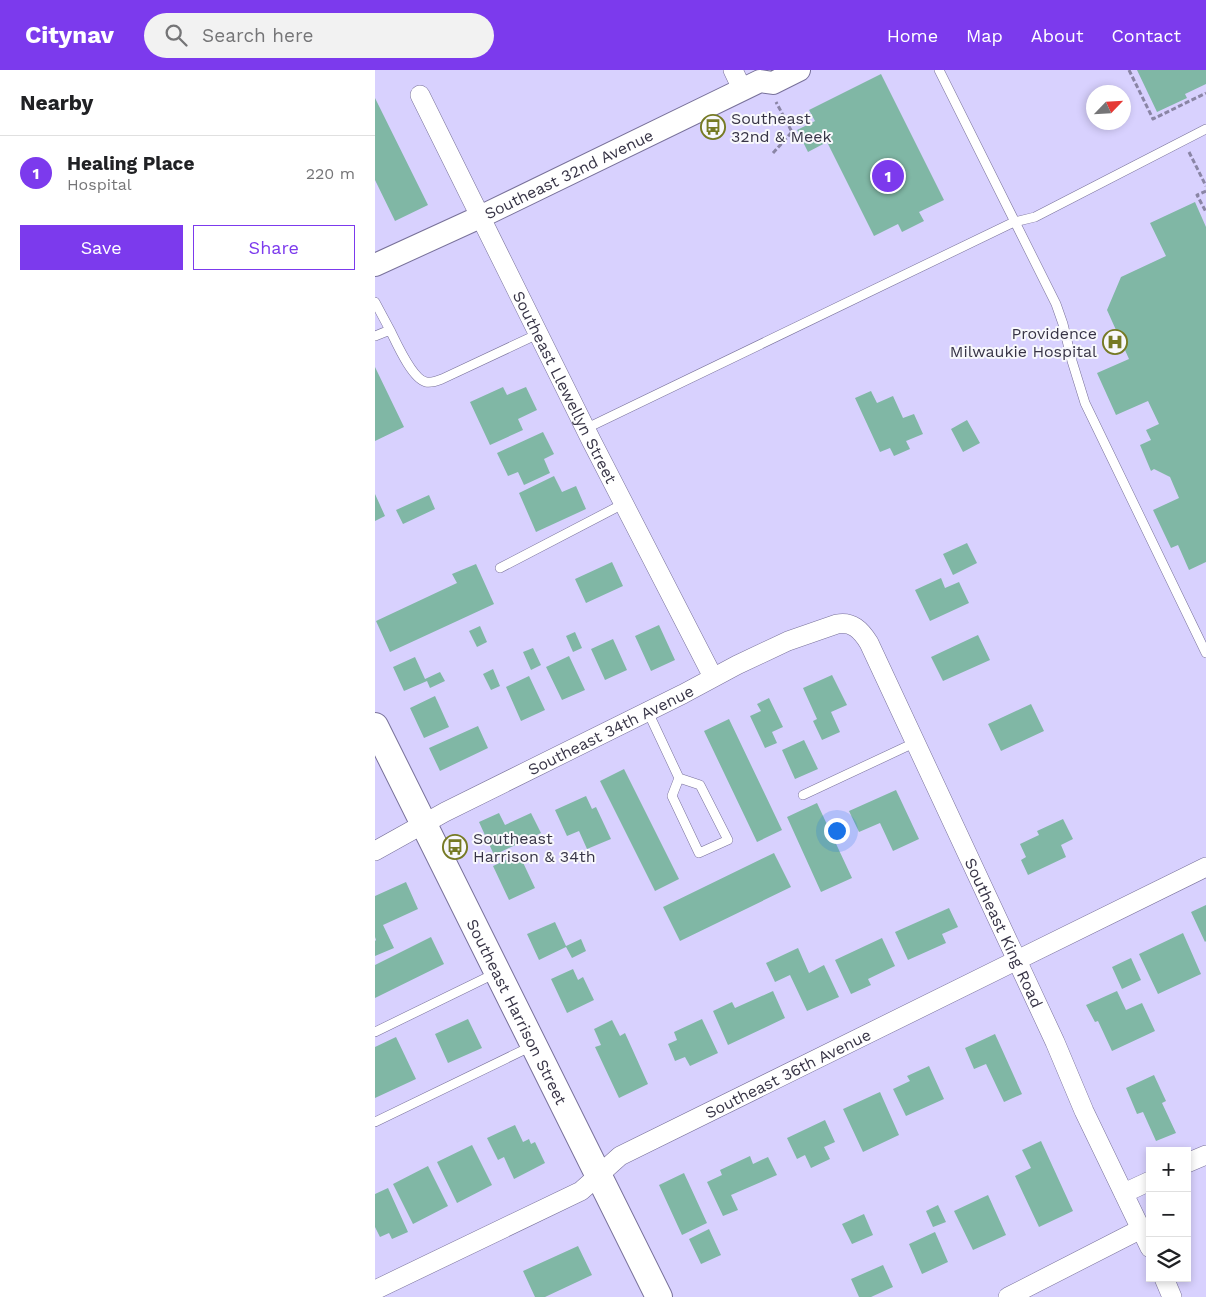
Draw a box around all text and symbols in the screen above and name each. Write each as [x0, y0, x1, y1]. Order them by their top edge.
search box [144, 13, 494, 58]
text: Citynav [25, 21, 114, 49]
icon: search [162, 21, 190, 49]
text: Search here [202, 24, 313, 47]
text: Home [887, 25, 938, 46]
text: Map [966, 25, 1003, 46]
text: About [1031, 25, 1083, 46]
text: Contact [1111, 25, 1181, 46]
north arrow [1086, 85, 1131, 130]
text: Nearby [20, 90, 93, 115]
place label: Southeast 32nd & Meek [731, 109, 832, 146]
bus stop icon: Southeast 32nd & Meek [700, 114, 726, 140]
street label: Southeast 32nd Avenue [481, 125, 656, 223]
text: Healing Place [67, 152, 194, 175]
pin: 1 [872, 157, 904, 195]
text: 1 [33, 164, 39, 183]
text: 220 m [306, 164, 355, 183]
text: Hospital [67, 175, 132, 194]
button: Save [20, 225, 183, 270]
button: Share [193, 225, 355, 270]
street label: Southeast Llewellyn Street [509, 288, 621, 487]
place label: Providence Milwaukie Hospital [950, 324, 1097, 361]
hospital icon: Providence Milwaukie Hospital [1102, 329, 1128, 355]
street label: Southeast 34th Avenue [525, 681, 697, 779]
your location [824, 818, 850, 844]
place label: Southeast Harrison & 34th [473, 829, 596, 866]
bus stop icon: Southeast Harrison & 34th [442, 834, 468, 860]
street label: Southeast King Road [961, 855, 1047, 1011]
street label: Southeast Harrison Street [463, 916, 571, 1108]
street label: Southeast 36th Avenue [702, 1024, 874, 1122]
map controls [1146, 1147, 1191, 1282]
button: + [1146, 1147, 1191, 1192]
button: − [1146, 1192, 1191, 1237]
button: layers [1146, 1237, 1191, 1282]

